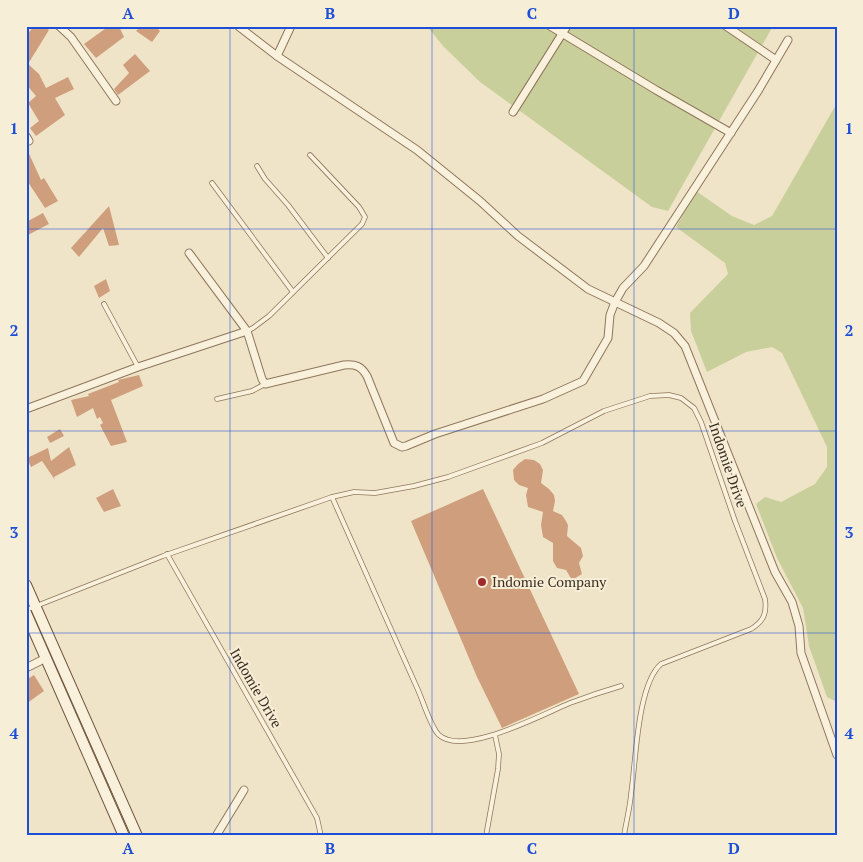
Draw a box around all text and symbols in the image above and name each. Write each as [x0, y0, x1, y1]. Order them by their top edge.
text: A [122, 2, 134, 24]
text: B [325, 2, 335, 24]
text: C [527, 2, 537, 24]
text: D [728, 2, 740, 24]
text: 1 [9, 117, 19, 139]
text: 1 [844, 117, 854, 139]
text: 2 [9, 319, 19, 341]
text: 2 [844, 319, 854, 341]
street label: Indomie Drive [705, 420, 752, 510]
text: 3 [9, 521, 19, 543]
text: 3 [844, 521, 854, 543]
place label: Indomie Company [492, 572, 607, 591]
marker: Indomie Company [476, 576, 488, 588]
street label: Indomie Drive [226, 645, 287, 731]
text: 4 [9, 722, 19, 744]
text: 4 [844, 722, 854, 744]
text: A [122, 837, 134, 859]
text: B [325, 837, 335, 859]
text: C [527, 837, 537, 859]
text: D [728, 837, 740, 859]

